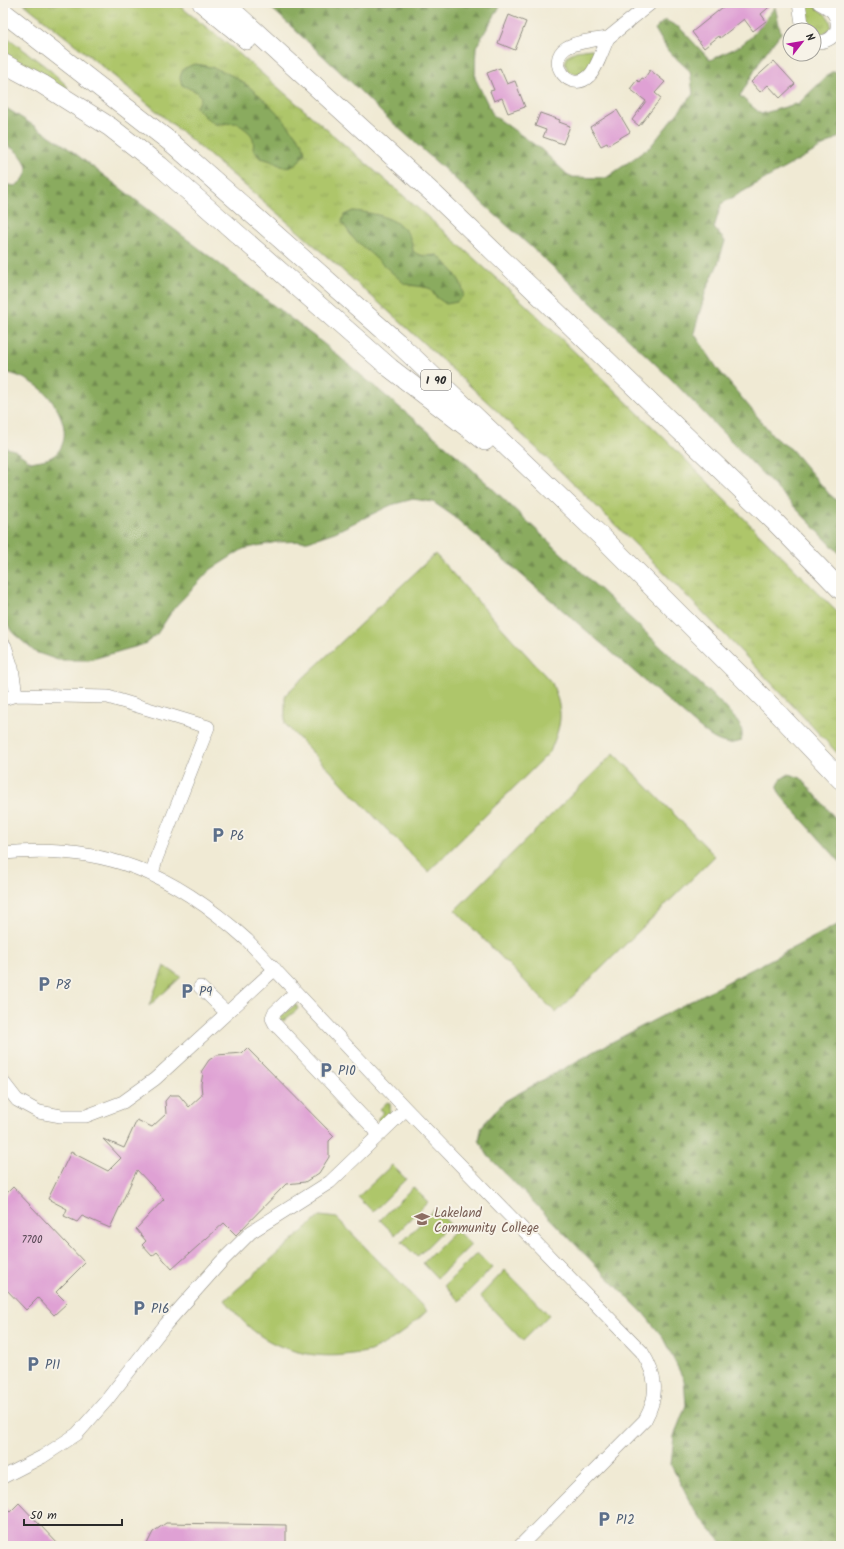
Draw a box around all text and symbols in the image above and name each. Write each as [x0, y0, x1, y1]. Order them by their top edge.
north arrow [782, 22, 822, 62]
text: N [800, 30, 819, 45]
road number: I 90 [421, 370, 451, 390]
parking icon: P6 [209, 826, 227, 844]
place label: P6 [230, 826, 244, 847]
parking icon: P8 [35, 975, 53, 993]
place label: P8 [56, 975, 71, 996]
parking icon: P9 [178, 982, 196, 1000]
place label: P9 [199, 982, 213, 1003]
parking icon: P10 [317, 1061, 335, 1079]
place label: P10 [338, 1061, 356, 1082]
place label: Lakeland Community College [434, 1203, 539, 1239]
school or university icon: Lakeland Community College [413, 1210, 431, 1228]
house number: 7700 [21, 1231, 43, 1249]
parking icon: P16 [130, 1299, 148, 1317]
place label: P16 [151, 1299, 169, 1320]
parking icon: P11 [24, 1355, 42, 1373]
place label: P11 [45, 1355, 60, 1376]
scale bar [24, 1501, 122, 1527]
text: 50 m [30, 1506, 57, 1525]
parking icon: P12 [595, 1510, 613, 1528]
place label: P12 [616, 1510, 635, 1531]

